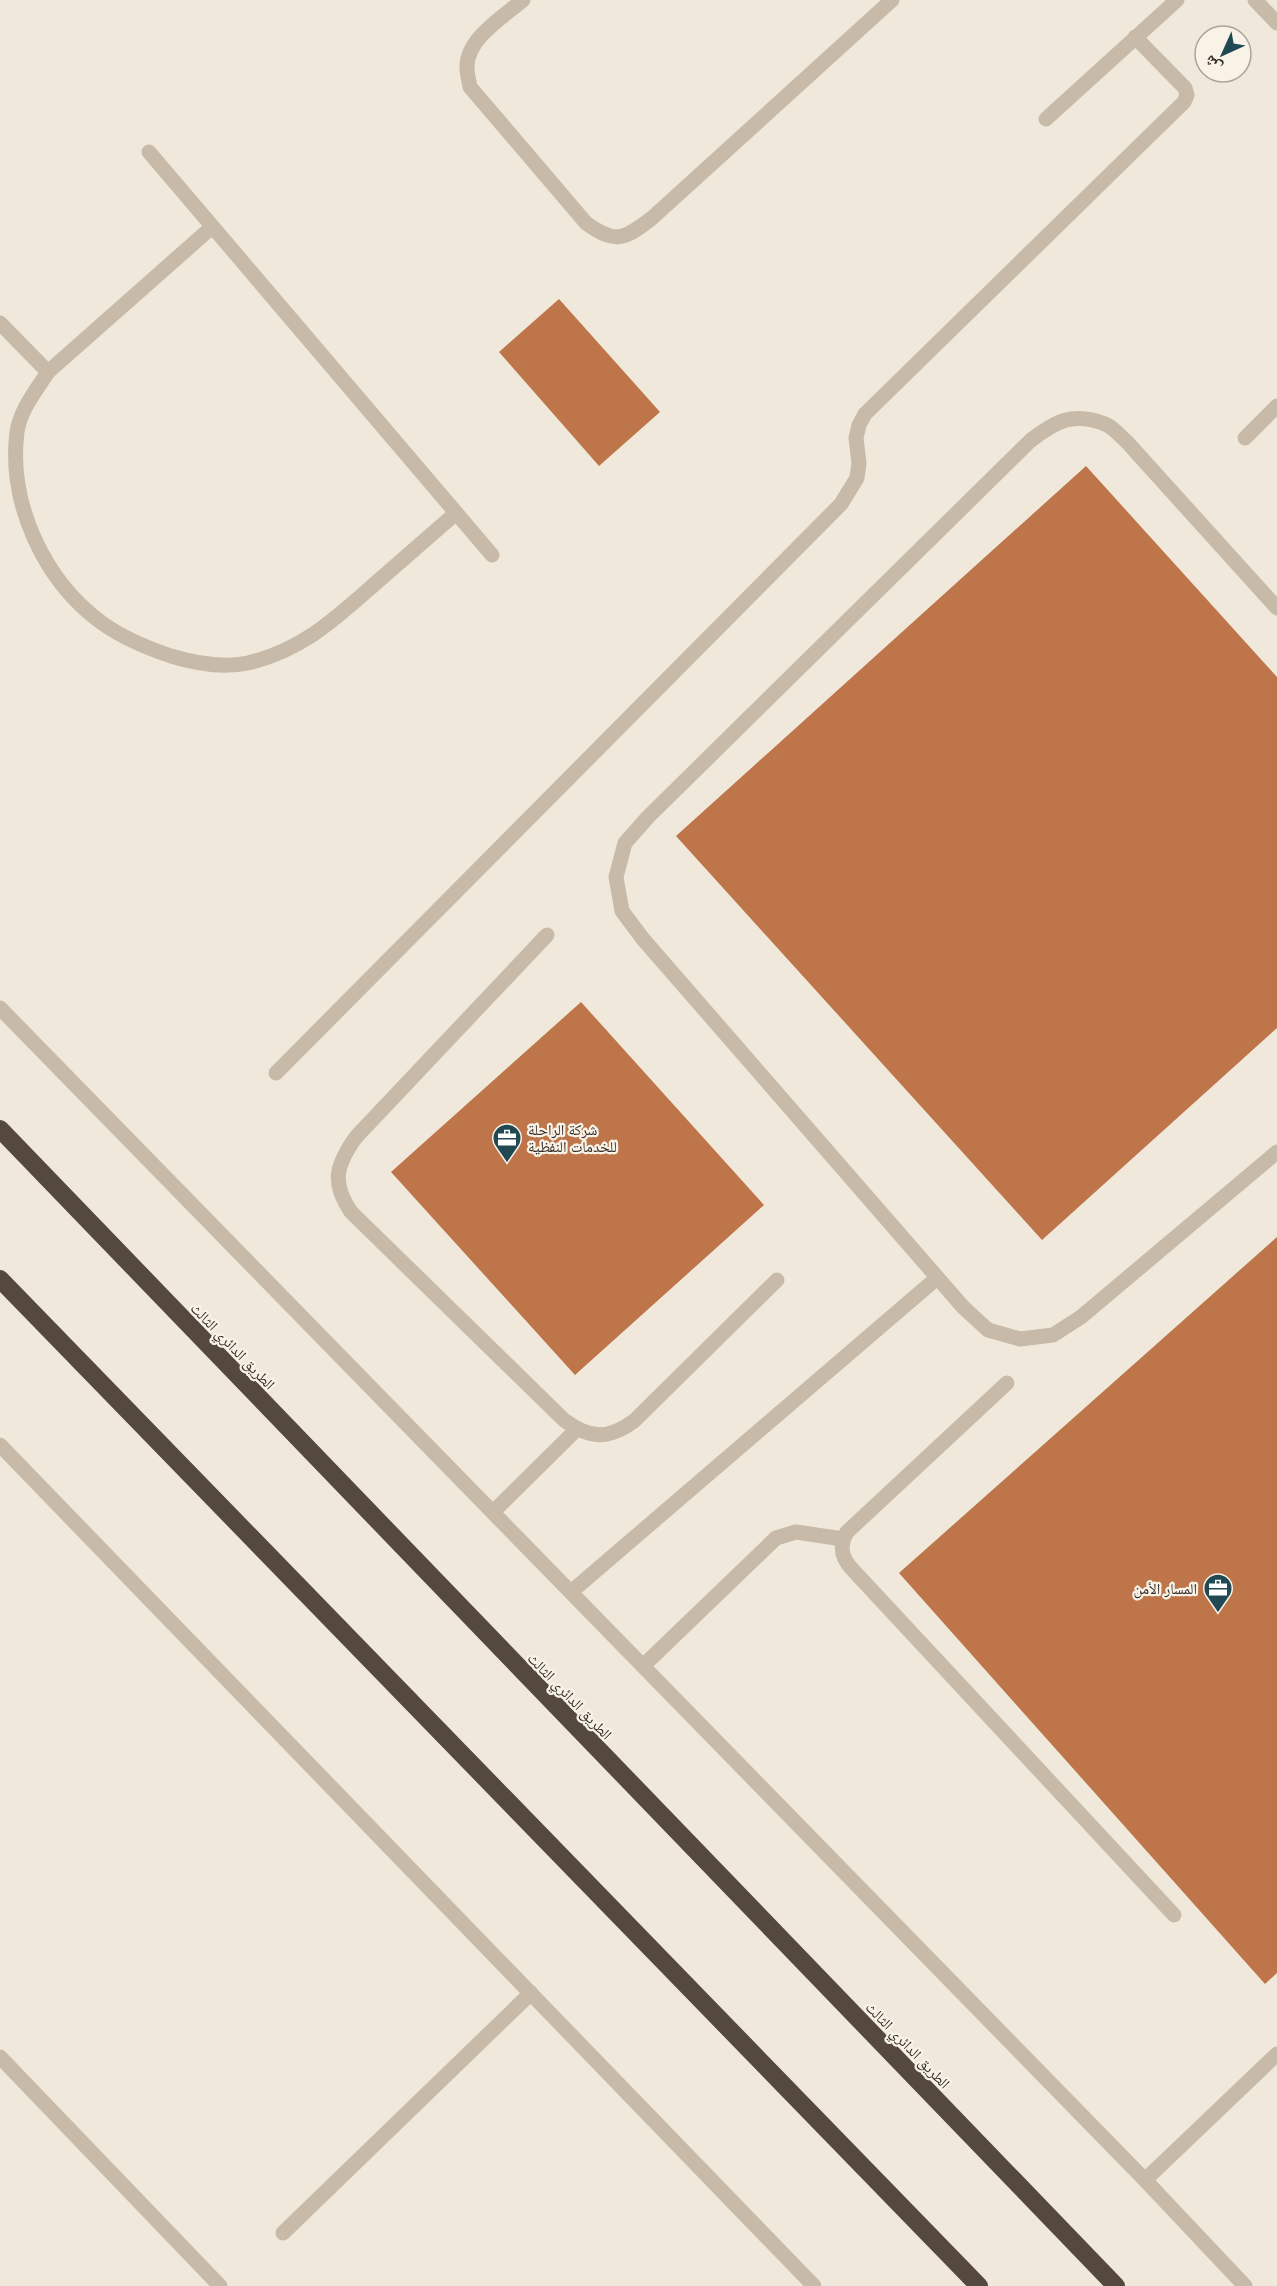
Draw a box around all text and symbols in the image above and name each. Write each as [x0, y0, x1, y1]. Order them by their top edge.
north arrow [1193, 24, 1253, 84]
text: ش [1201, 52, 1225, 76]
place label: شركة الراحلة للخدمات النفظية [528, 1121, 617, 1155]
office icon: شركة الراحلة للخدمات النفظية [491, 1122, 523, 1164]
street label: الطريق الدائري الثالث [185, 1299, 279, 1395]
office icon: المسار الأمن [1202, 1572, 1234, 1614]
place label: المسار الأمن [1133, 1580, 1197, 1599]
street label: الطريق الدائري الثالث [522, 1649, 616, 1745]
street label: الطريق الدائري الثالث [860, 1998, 954, 2094]

